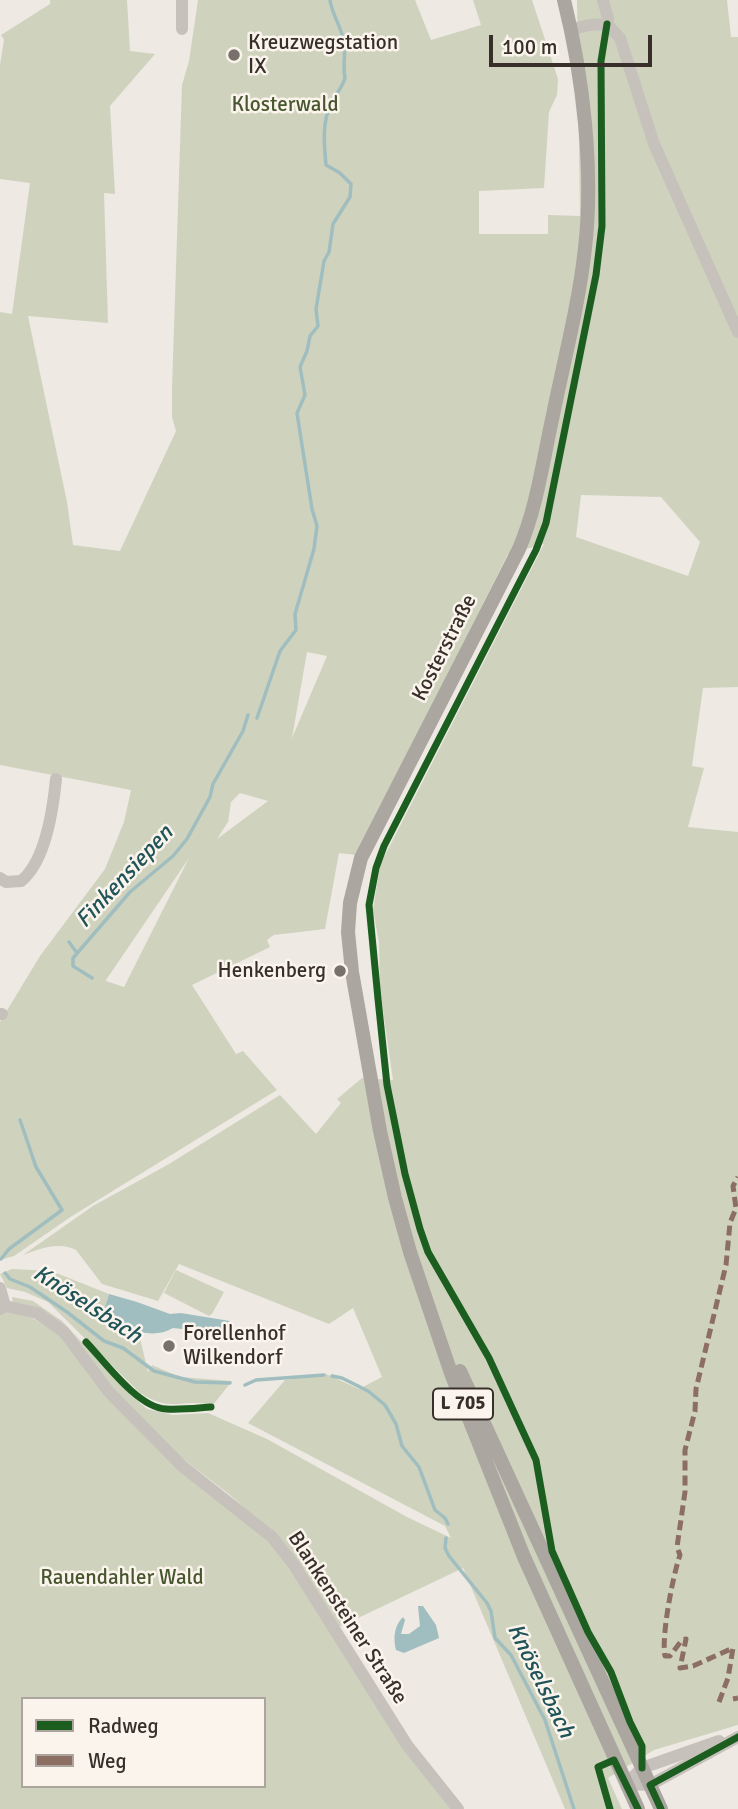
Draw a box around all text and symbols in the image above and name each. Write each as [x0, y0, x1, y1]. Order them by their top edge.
scale bar [493, 21, 656, 65]
place label: Kreuzwegstation IX [248, 30, 398, 80]
text: 100 m [502, 34, 557, 60]
marker: Kreuzwegstation IX [226, 47, 242, 63]
park label: Klosterwald [231, 92, 339, 118]
street label: Kosterstraße [407, 591, 483, 705]
water label: Finkensiepen [71, 820, 179, 934]
place label: Henkenberg [218, 958, 326, 984]
marker: Henkenberg [332, 963, 348, 979]
water label: Knöselsbach [28, 1260, 146, 1350]
place label: Forellenhof Wilkendorf [183, 1321, 285, 1371]
marker: Forellenhof Wilkendorf [161, 1338, 177, 1354]
road number: L 705 [433, 1388, 493, 1420]
street label: Blankensteiner Straße [282, 1527, 412, 1709]
park label: Rauendahler Wald [40, 1565, 204, 1591]
water label: Knöselsbach [500, 1619, 580, 1743]
legend [21, 1697, 266, 1788]
text: Radweg [88, 1713, 159, 1739]
text: Weg [88, 1748, 127, 1774]

